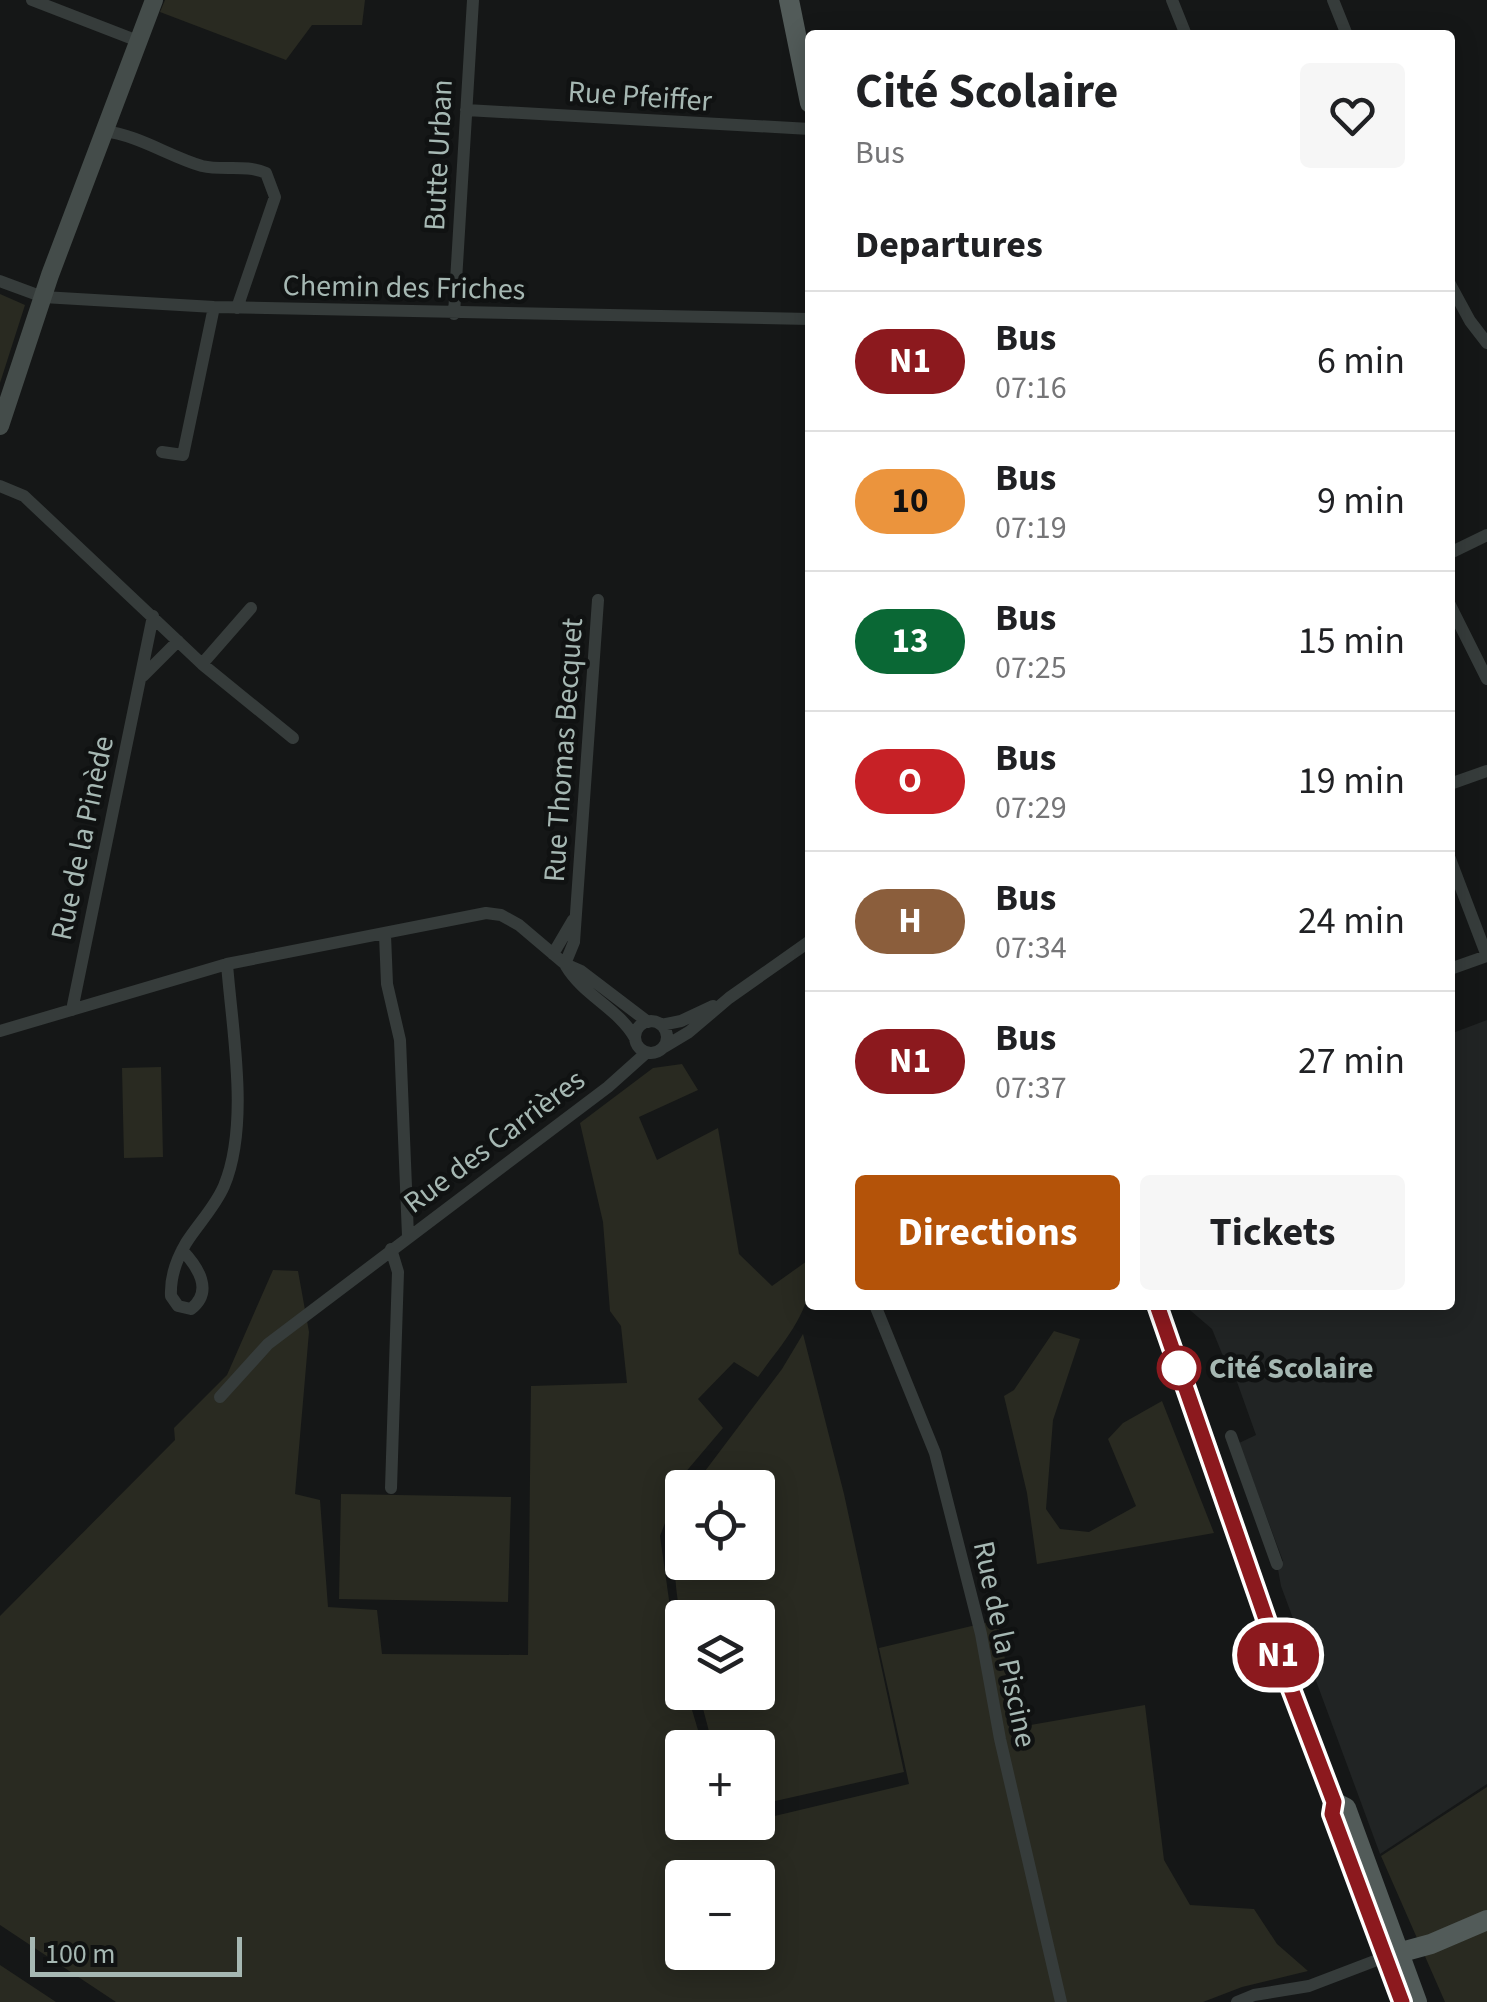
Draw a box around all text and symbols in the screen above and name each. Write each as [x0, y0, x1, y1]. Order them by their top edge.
text: Cité Scolaire [855, 58, 1118, 126]
button: heart [1300, 63, 1405, 168]
street label: Rue Pfeiffer [567, 70, 714, 123]
street label: Butte Urban [413, 78, 464, 232]
text: Bus [855, 130, 905, 176]
text: Departures [855, 218, 1043, 272]
street label: Chemin des Friches [282, 264, 526, 311]
text: Bus [995, 311, 1056, 365]
text: 6 min [1317, 334, 1405, 388]
text: N1 [889, 336, 931, 386]
text: 07:16 [995, 365, 1067, 411]
text: Bus [995, 451, 1056, 505]
text: 9 min [1317, 474, 1405, 528]
text: 10 [892, 476, 928, 526]
text: 07:19 [995, 505, 1067, 551]
text: Bus [995, 591, 1056, 645]
text: 15 min [1298, 614, 1405, 668]
street label: Rue Thomas Becquet [533, 616, 594, 884]
text: 13 [892, 616, 928, 666]
text: 07:25 [995, 645, 1067, 691]
text: Bus [995, 731, 1056, 785]
street label: Rue de la Pinède [40, 732, 125, 944]
text: 19 min [1298, 754, 1405, 808]
text: O [898, 756, 922, 806]
text: 07:29 [995, 785, 1067, 831]
text: Bus [995, 871, 1056, 925]
text: 24 min [1298, 894, 1405, 948]
text: H [898, 896, 922, 946]
text: 07:34 [995, 925, 1067, 971]
text: Bus [995, 1011, 1056, 1065]
text: 27 min [1298, 1034, 1405, 1088]
text: N1 [889, 1036, 931, 1086]
street label: Rue des Carrières [395, 1059, 594, 1224]
text: 07:37 [995, 1065, 1067, 1111]
button: Directions [855, 1175, 1120, 1290]
button: Tickets [1140, 1175, 1405, 1290]
marker: Cité Scolaire [1158, 1347, 1200, 1389]
place label: Cité Scolaire [1209, 1347, 1374, 1390]
map controls [665, 1470, 775, 1970]
button: locate [665, 1470, 775, 1580]
street label: Rue de la Piscine [962, 1537, 1047, 1751]
button: layers [665, 1600, 775, 1710]
line badge: N1 [1233, 1622, 1323, 1688]
text: N1 [1257, 1630, 1299, 1680]
button: + [665, 1730, 775, 1840]
button: − [665, 1860, 775, 1970]
scale bar [30, 1932, 242, 1976]
text: 100 m [45, 1934, 116, 1974]

